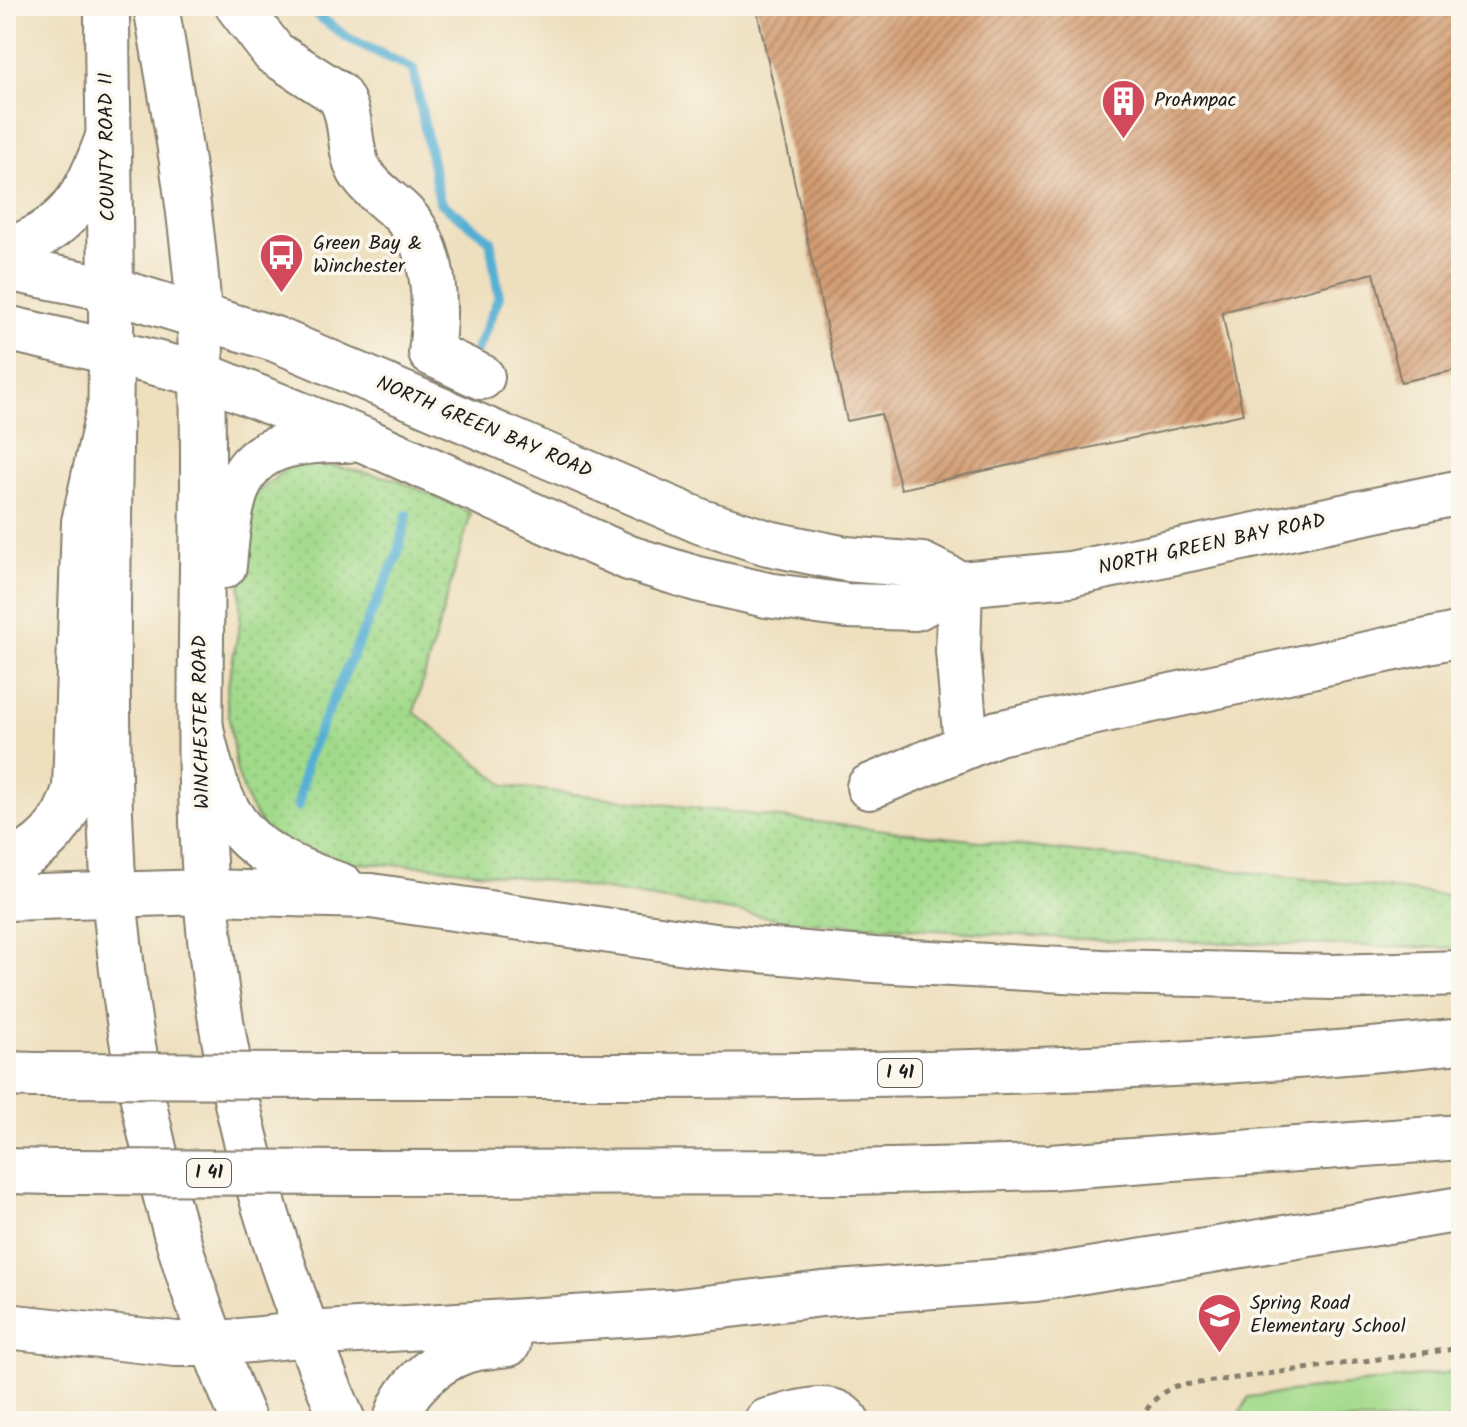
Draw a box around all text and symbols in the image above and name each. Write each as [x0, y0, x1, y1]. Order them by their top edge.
street label: COUNTY ROAD II [91, 72, 125, 222]
building icon: ProAmpac [1099, 77, 1147, 140]
place label: ProAmpac [1154, 85, 1237, 117]
place label: Green Bay & Winchester [313, 228, 422, 283]
bus stop icon: Green Bay & Winchester [258, 231, 306, 294]
street label: NORTH GREEN BAY ROAD [371, 368, 597, 488]
street label: NORTH GREEN BAY ROAD [1095, 505, 1329, 585]
street label: WINCHESTER ROAD [184, 635, 220, 809]
road number: I 41 [878, 1059, 922, 1087]
road number: I 41 [187, 1159, 231, 1187]
place label: Spring Road Elementary School [1250, 1288, 1406, 1343]
school or university icon: Spring Road Elementary School [1195, 1292, 1243, 1355]

